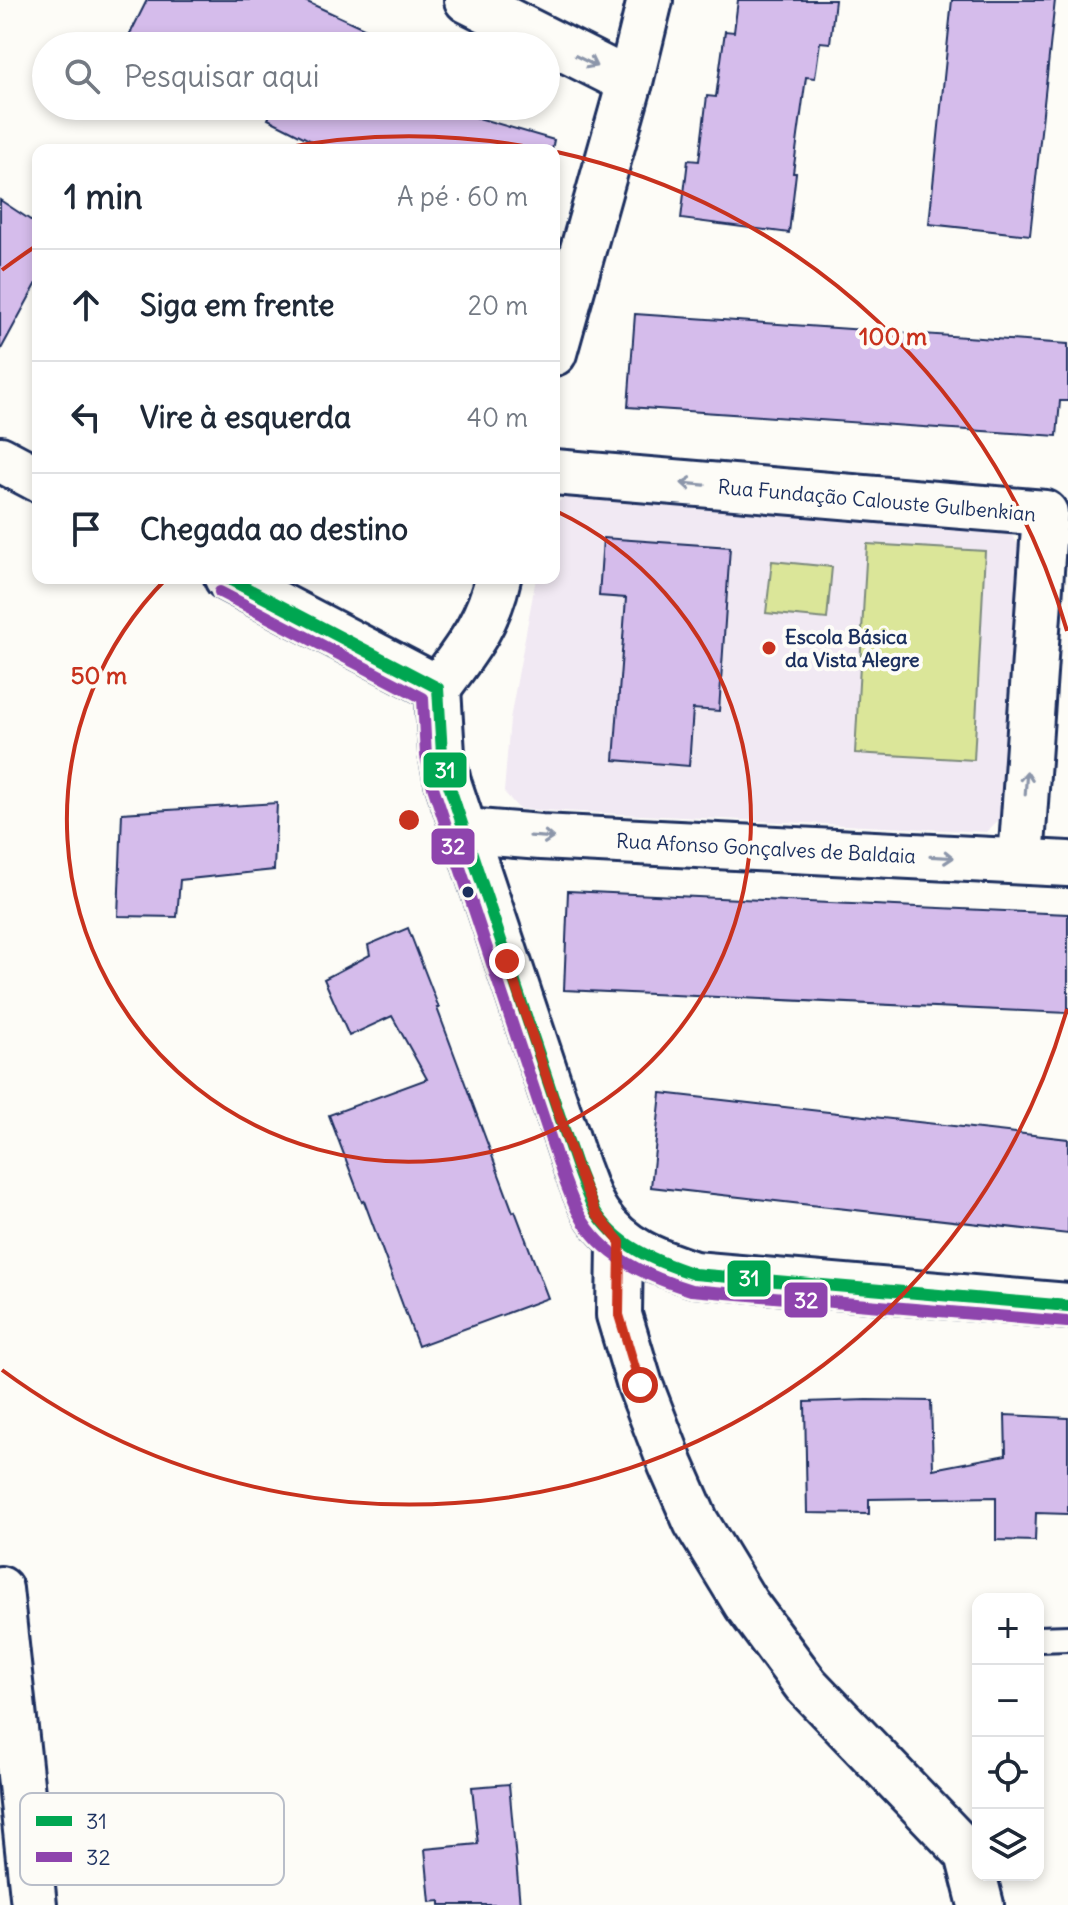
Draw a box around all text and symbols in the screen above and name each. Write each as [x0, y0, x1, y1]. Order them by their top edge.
search box [32, 32, 560, 120]
one-way arrow [574, 53, 598, 69]
icon: search [60, 54, 104, 98]
text: Pesquisar aqui [124, 57, 320, 95]
text: 1 min [64, 175, 143, 218]
text: A pé · 60 m [397, 180, 528, 213]
icon: ahead [64, 283, 108, 327]
text: Siga em frente [140, 286, 334, 324]
text: 20 m [468, 289, 528, 322]
text: 100 m [859, 321, 927, 351]
icon: left [64, 395, 108, 439]
text: Vire à esquerda [140, 398, 351, 436]
text: 40 m [467, 401, 528, 434]
street label: Rua Fundação Calouste Gulbenkian [717, 474, 1037, 526]
one-way arrow [680, 476, 707, 491]
icon: arrive [64, 507, 108, 551]
text: Chegada ao destino [140, 510, 408, 548]
place label: Escola Básica da Vista Alegre [785, 624, 920, 672]
marker: Escola Básica da Vista Alegre [760, 639, 778, 657]
text: 50 m [71, 660, 127, 690]
line badge: 31 [422, 751, 468, 789]
text: 31 [435, 756, 456, 784]
one-way arrow [1019, 770, 1034, 797]
centre of rings [395, 806, 423, 834]
line badge: 32 [430, 827, 476, 866]
street label: Rua Afonso Gonçalves de Baldaia [615, 828, 917, 868]
one-way arrow [528, 830, 555, 845]
text: 32 [441, 832, 465, 860]
one-way arrow [928, 850, 955, 865]
unlabelled marker [460, 884, 476, 900]
route end [489, 943, 525, 979]
line badge: 31 [726, 1259, 772, 1298]
text: 31 [739, 1264, 760, 1292]
line badge: 32 [783, 1281, 829, 1319]
text: 32 [794, 1286, 818, 1314]
route start [622, 1367, 658, 1403]
map controls [972, 1593, 1044, 1881]
button: + [972, 1593, 1044, 1665]
button: − [972, 1665, 1044, 1737]
button: locate [972, 1737, 1044, 1809]
legend [20, 1793, 284, 1885]
text: 31 [86, 1807, 107, 1835]
button: layers [972, 1809, 1044, 1881]
text: 32 [86, 1843, 111, 1871]

